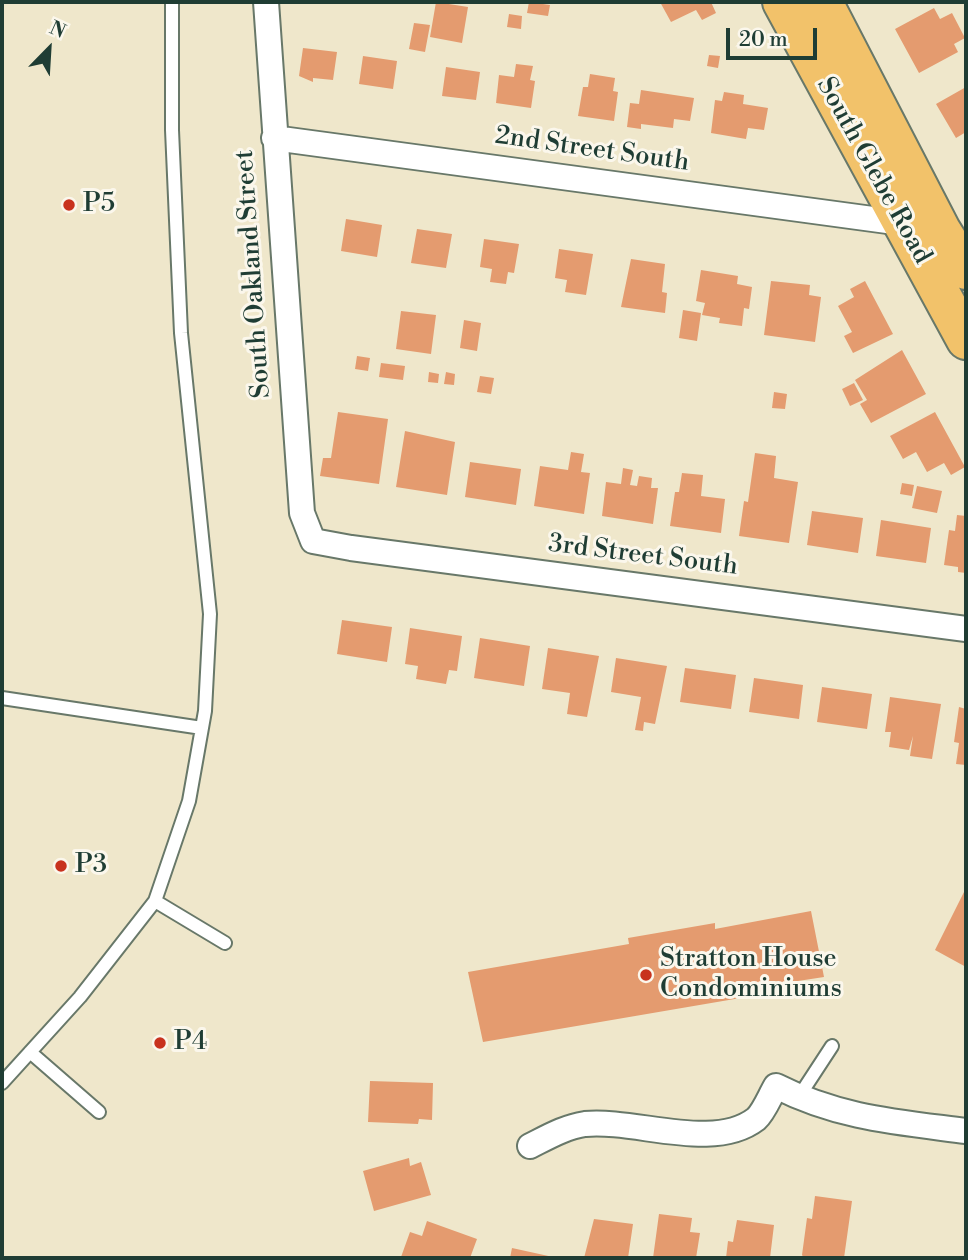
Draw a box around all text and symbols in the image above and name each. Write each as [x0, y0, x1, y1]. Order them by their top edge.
north arrow [14, 14, 84, 84]
scale bar [730, 14, 821, 58]
text: N [46, 16, 69, 44]
text: 20 m [739, 27, 788, 53]
street label: South Glebe Road [809, 72, 937, 270]
street label: 2nd Street South [493, 121, 691, 179]
street label: South Oakland Street [230, 149, 278, 399]
place label: P5 [83, 189, 115, 221]
marker: P5 [61, 197, 77, 213]
street label: 3rd Street South [546, 529, 740, 583]
place label: P3 [75, 850, 107, 882]
marker: P3 [53, 858, 69, 874]
place label: Stratton House Condominiums [660, 944, 842, 1006]
marker: Stratton House Condominiums [638, 967, 654, 983]
place label: P4 [174, 1027, 207, 1059]
marker: P4 [152, 1035, 168, 1051]

